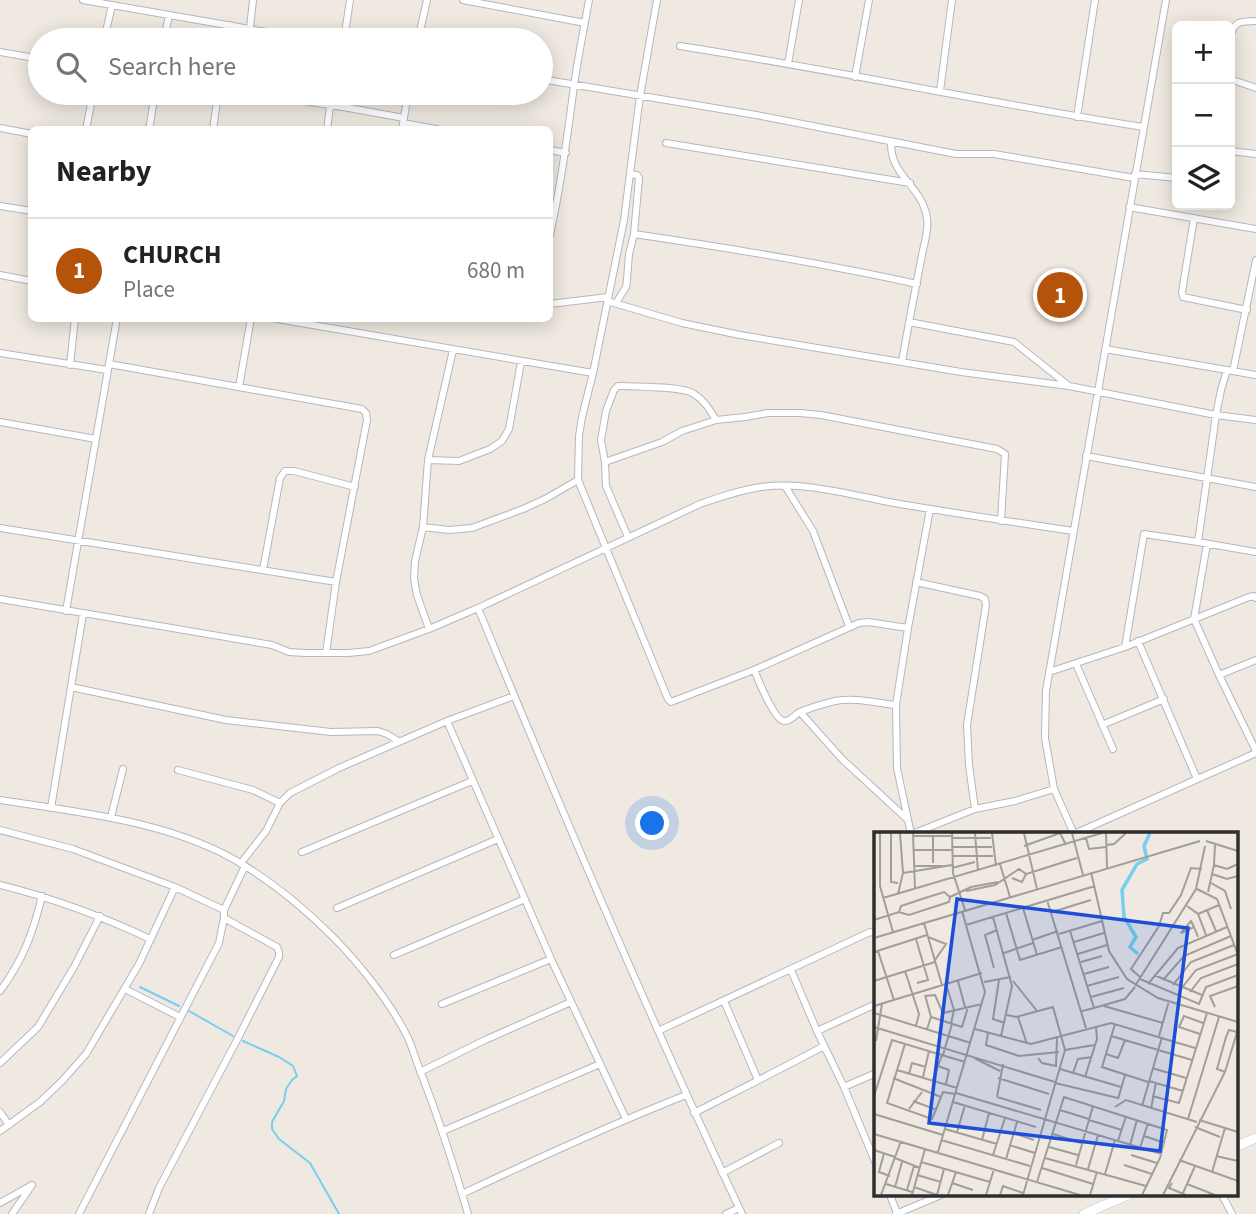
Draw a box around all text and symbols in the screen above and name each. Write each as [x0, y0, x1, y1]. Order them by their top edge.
map controls [1172, 21, 1235, 210]
button: + [1172, 21, 1235, 84]
search box [28, 28, 553, 105]
icon: search [52, 48, 90, 86]
text: Search here [108, 48, 236, 85]
button: − [1172, 84, 1235, 147]
button: layers [1172, 147, 1235, 210]
text: Nearby [56, 150, 151, 193]
text: CHURCH [123, 236, 222, 273]
text: 1 [73, 254, 85, 287]
text: 680 m [467, 254, 525, 287]
pin: 1 [1037, 269, 1083, 321]
text: Place [123, 273, 175, 306]
your location [635, 806, 669, 840]
inset map [874, 832, 1238, 1196]

